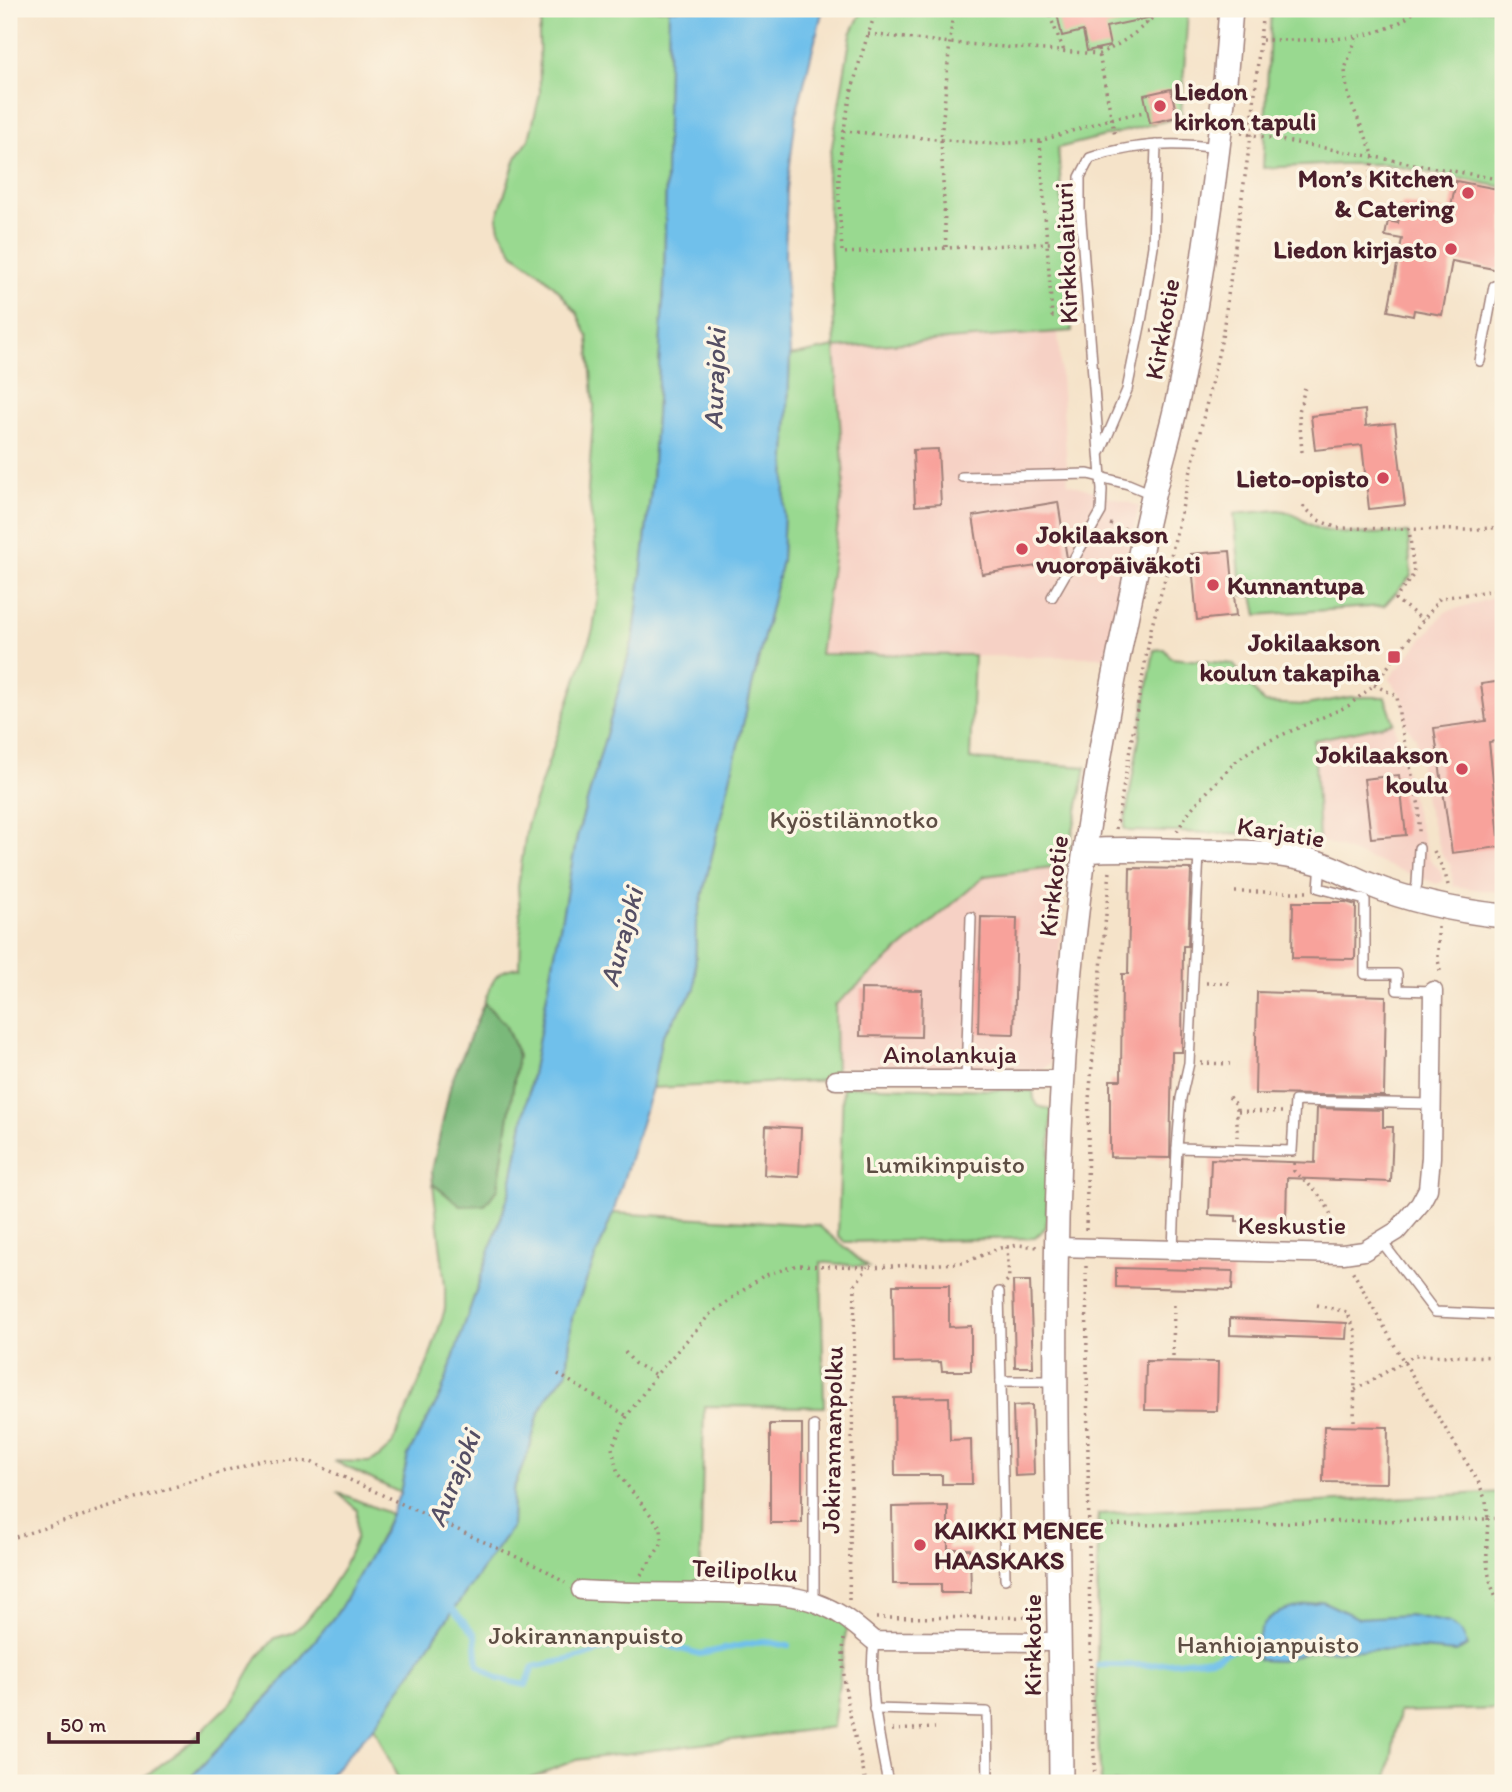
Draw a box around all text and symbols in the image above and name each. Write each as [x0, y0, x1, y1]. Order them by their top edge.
place label: Liedon kirkon tapuli [1174, 75, 1316, 137]
marker: Liedon kirkon tapuli [1152, 98, 1168, 114]
place label: Mon’s Kitchen & Catering [1298, 162, 1455, 224]
street label: Kirkkolaituri [1048, 182, 1084, 324]
marker: Mon’s Kitchen & Catering [1460, 185, 1476, 201]
place label: Liedon kirjasto [1273, 233, 1437, 265]
marker: Liedon kirjasto [1443, 241, 1459, 257]
street label: Kirkkotie [1137, 276, 1187, 382]
water label: Aurajoki [695, 325, 733, 430]
place label: Lieto-opisto [1236, 462, 1369, 494]
marker: Lieto-opisto [1375, 470, 1391, 486]
place label: Jokilaakson vuoropäiväkoti [1035, 518, 1201, 580]
marker: Jokilaakson vuoropäiväkoti [1014, 541, 1030, 557]
place label: Kunnantupa [1227, 569, 1365, 601]
marker: Kunnantupa [1205, 577, 1221, 593]
place label: Jokilaakson koulun takapiha [1200, 626, 1380, 688]
marker: Jokilaakson koulun takapiha [1386, 649, 1402, 665]
place label: Jokilaakson koulu [1315, 738, 1449, 800]
marker: Jokilaakson koulu [1454, 761, 1470, 777]
park label: Kyöstilännotko [770, 803, 938, 835]
street label: Karjatie [1235, 809, 1327, 855]
street label: Kirkkotie [1031, 833, 1075, 939]
water label: Aurajoki [592, 881, 651, 990]
street label: Ainolankuja [883, 1038, 1017, 1070]
park label: Lumikinpuisto [865, 1148, 1025, 1180]
street label: Keskustie [1238, 1209, 1346, 1241]
street label: Jokirannanpolku [814, 1346, 850, 1534]
water label: Aurajoki [418, 1422, 489, 1531]
place label: KAIKKI MENEE HAASKAKS [934, 1514, 1104, 1576]
marker: KAIKKI MENEE HAASKAKS [912, 1537, 928, 1553]
street label: Teilipolku [691, 1551, 799, 1589]
street label: Kirkkotie [1016, 1594, 1048, 1696]
park label: Jokirannanpuisto [489, 1619, 683, 1651]
park label: Hanhiojanpuisto [1177, 1628, 1359, 1660]
scale bar [49, 1701, 198, 1745]
text: 50 m [60, 1712, 107, 1737]

